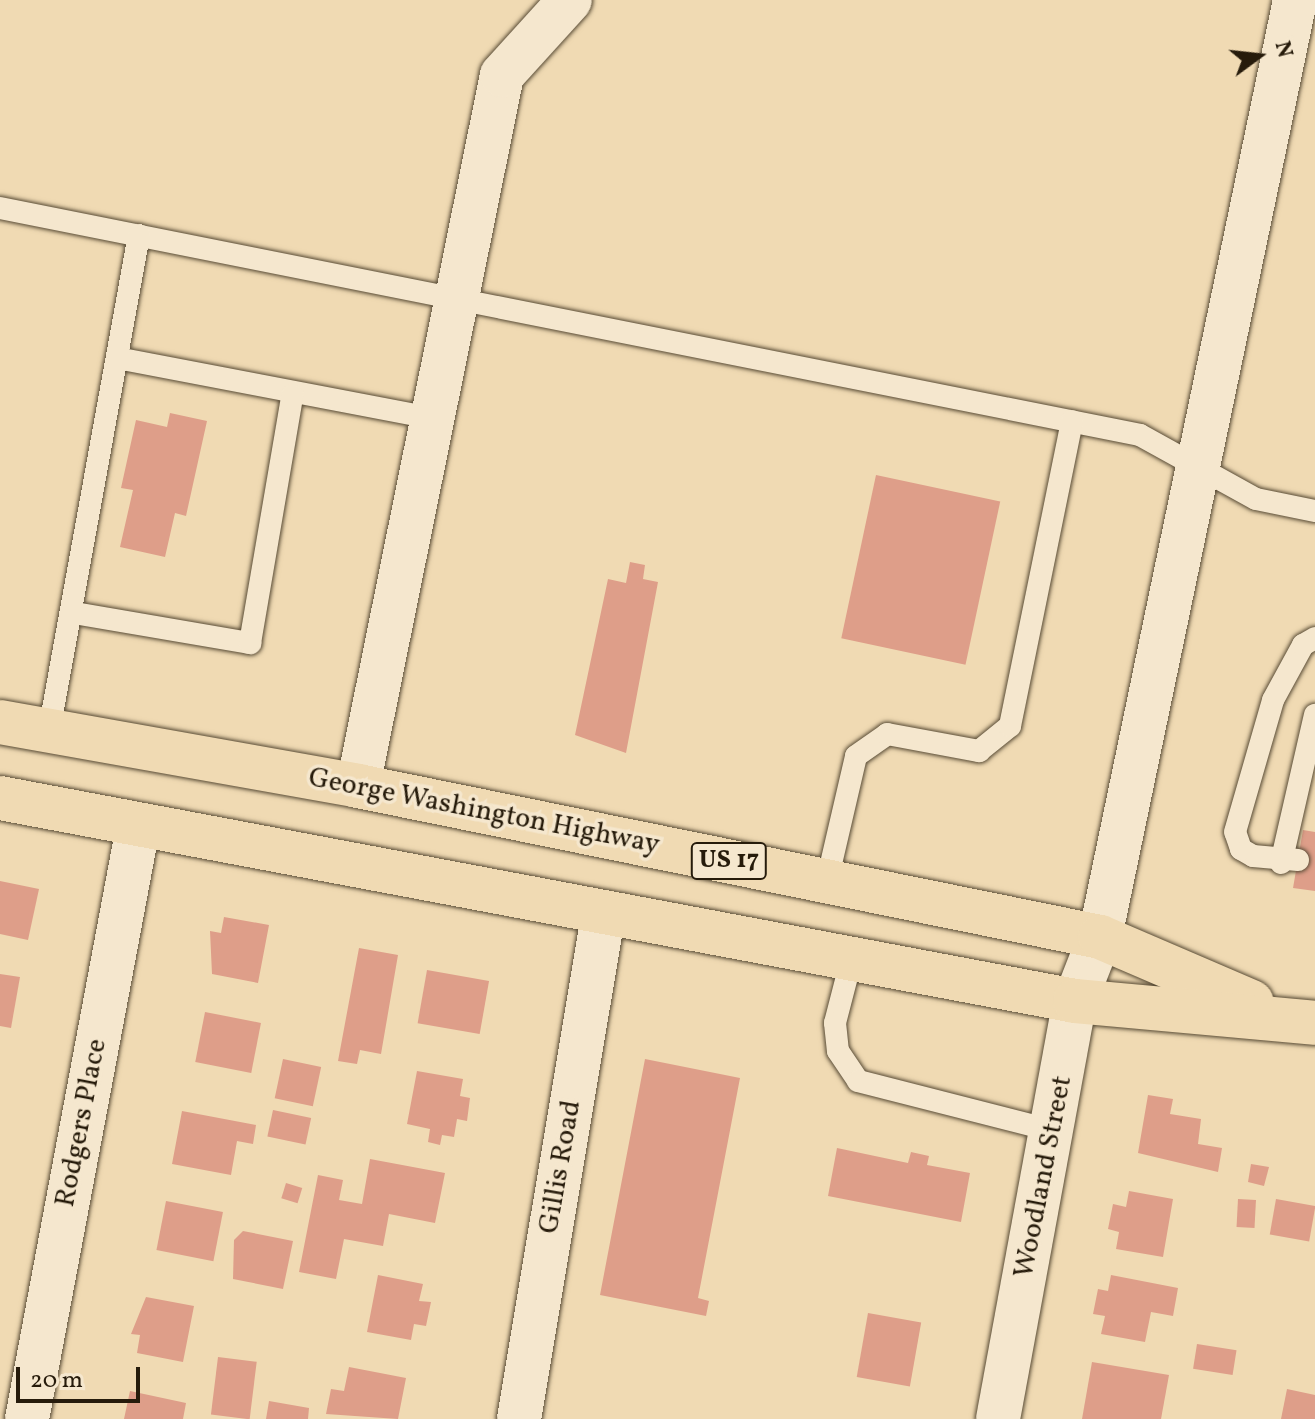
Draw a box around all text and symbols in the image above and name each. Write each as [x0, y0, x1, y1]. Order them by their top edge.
north arrow [1219, 16, 1299, 96]
text: N [1266, 38, 1300, 61]
street label: George Washington Highway [305, 761, 663, 863]
road number: US 17 [689, 839, 769, 883]
street label: Rodgers Place [49, 1036, 115, 1210]
street label: Woodland Street [1008, 1073, 1080, 1281]
street label: Gillis Road [533, 1098, 589, 1236]
scale bar [20, 1351, 144, 1401]
text: 20 m [30, 1364, 83, 1398]

